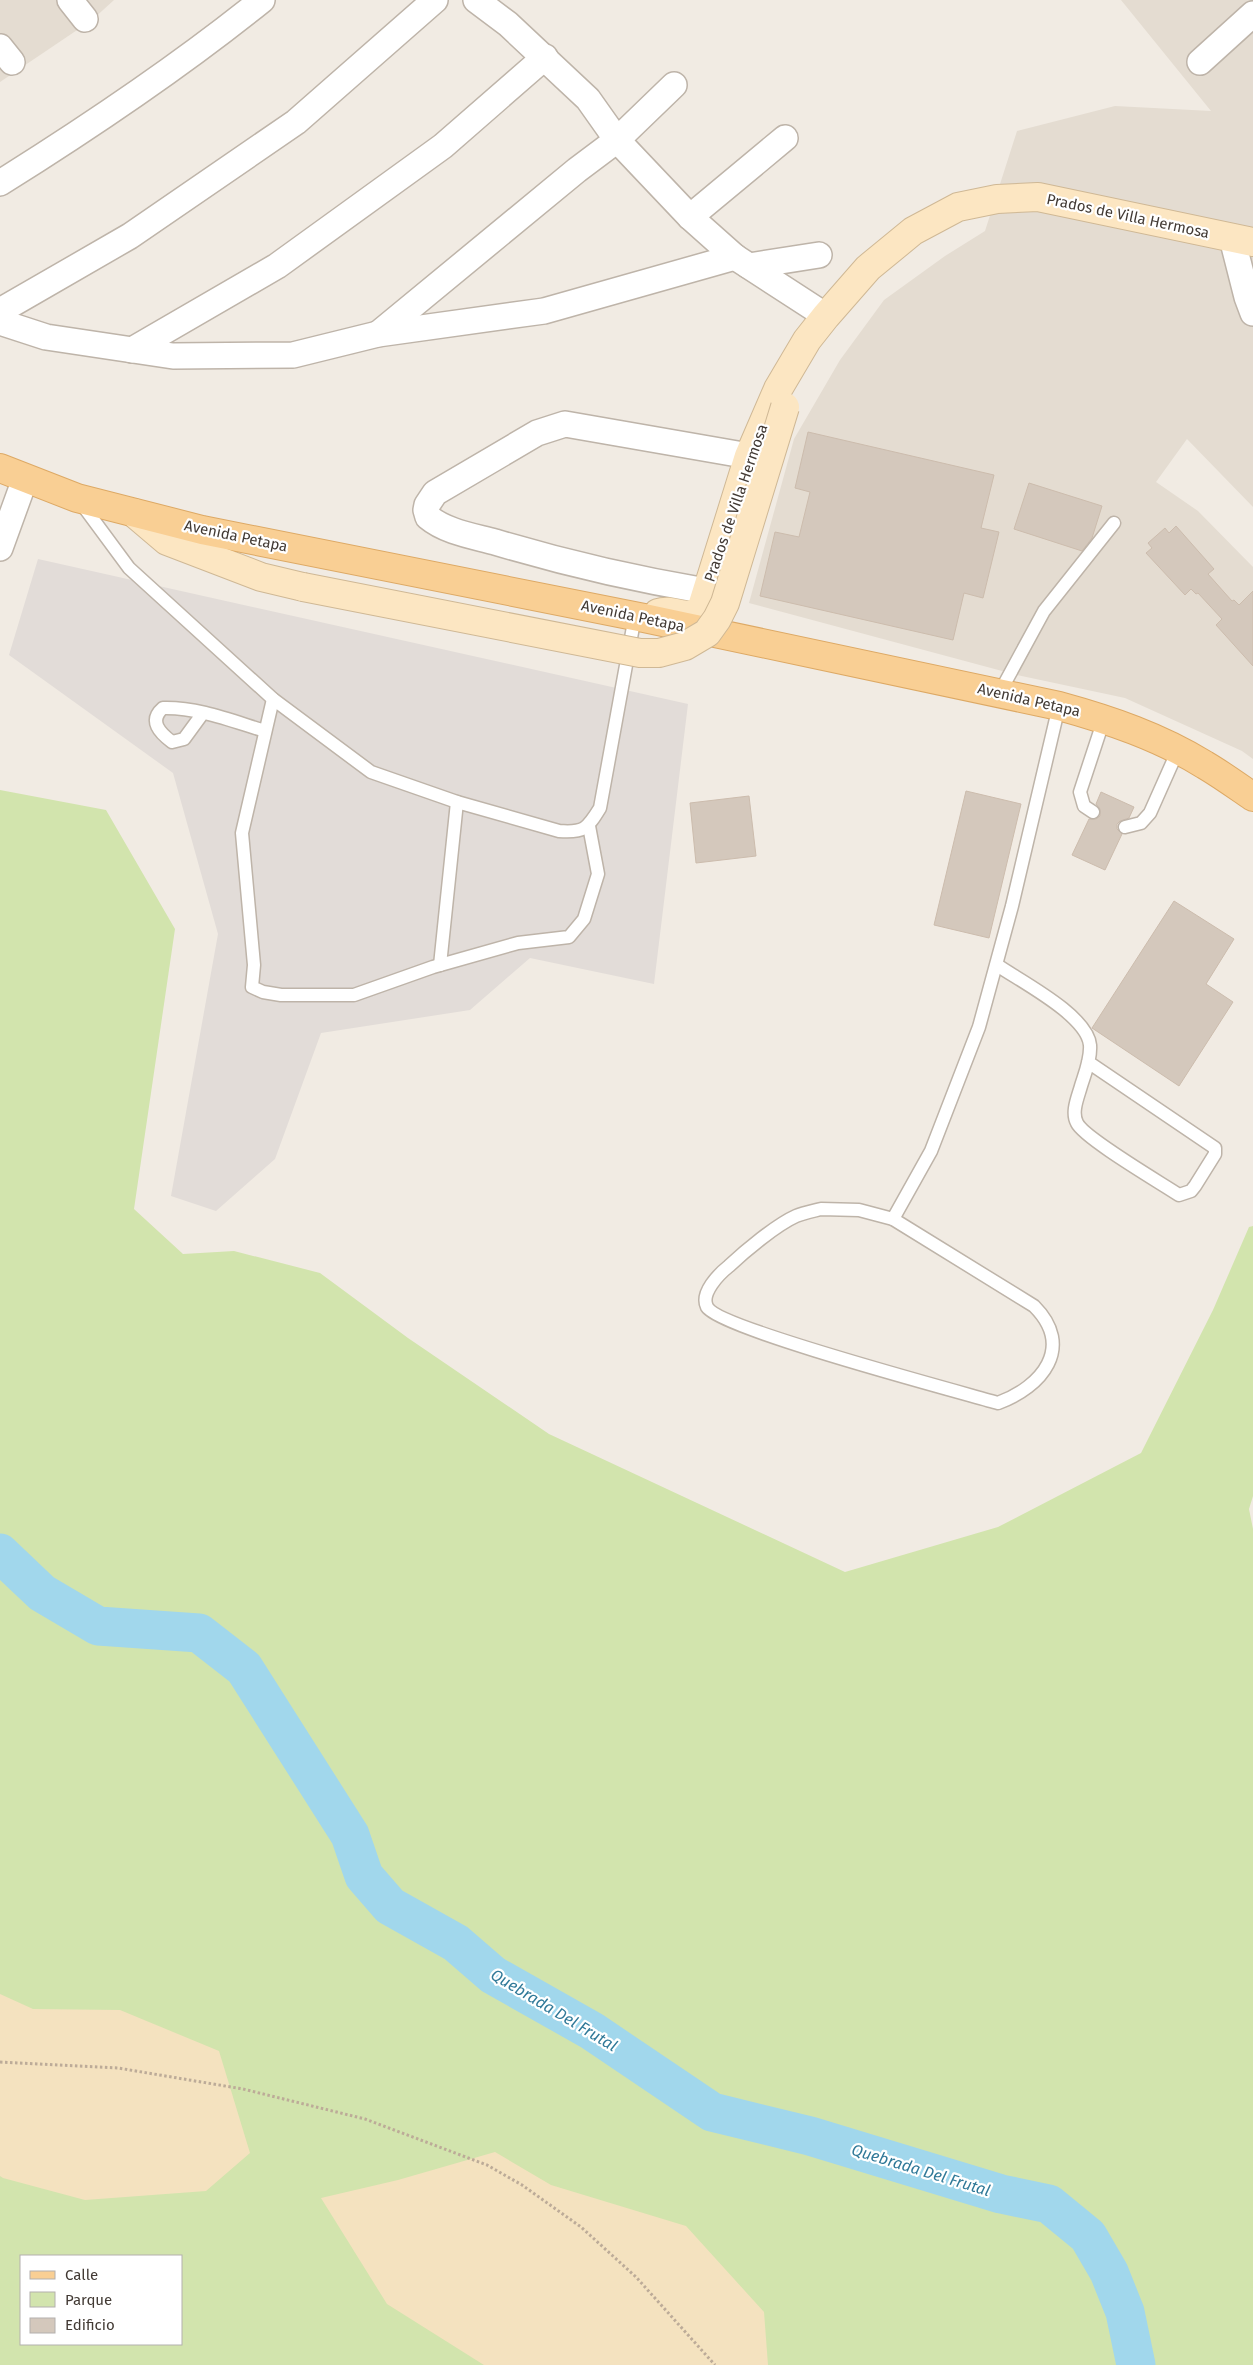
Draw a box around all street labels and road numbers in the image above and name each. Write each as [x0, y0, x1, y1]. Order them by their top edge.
street label: Prados de Villa Hermosa [1045, 190, 1211, 242]
street label: Prados de Villa Hermosa [700, 422, 772, 584]
street label: Avenida Petapa [183, 516, 289, 556]
street label: Avenida Petapa [580, 596, 686, 636]
street label: Avenida Petapa [976, 679, 1082, 721]

